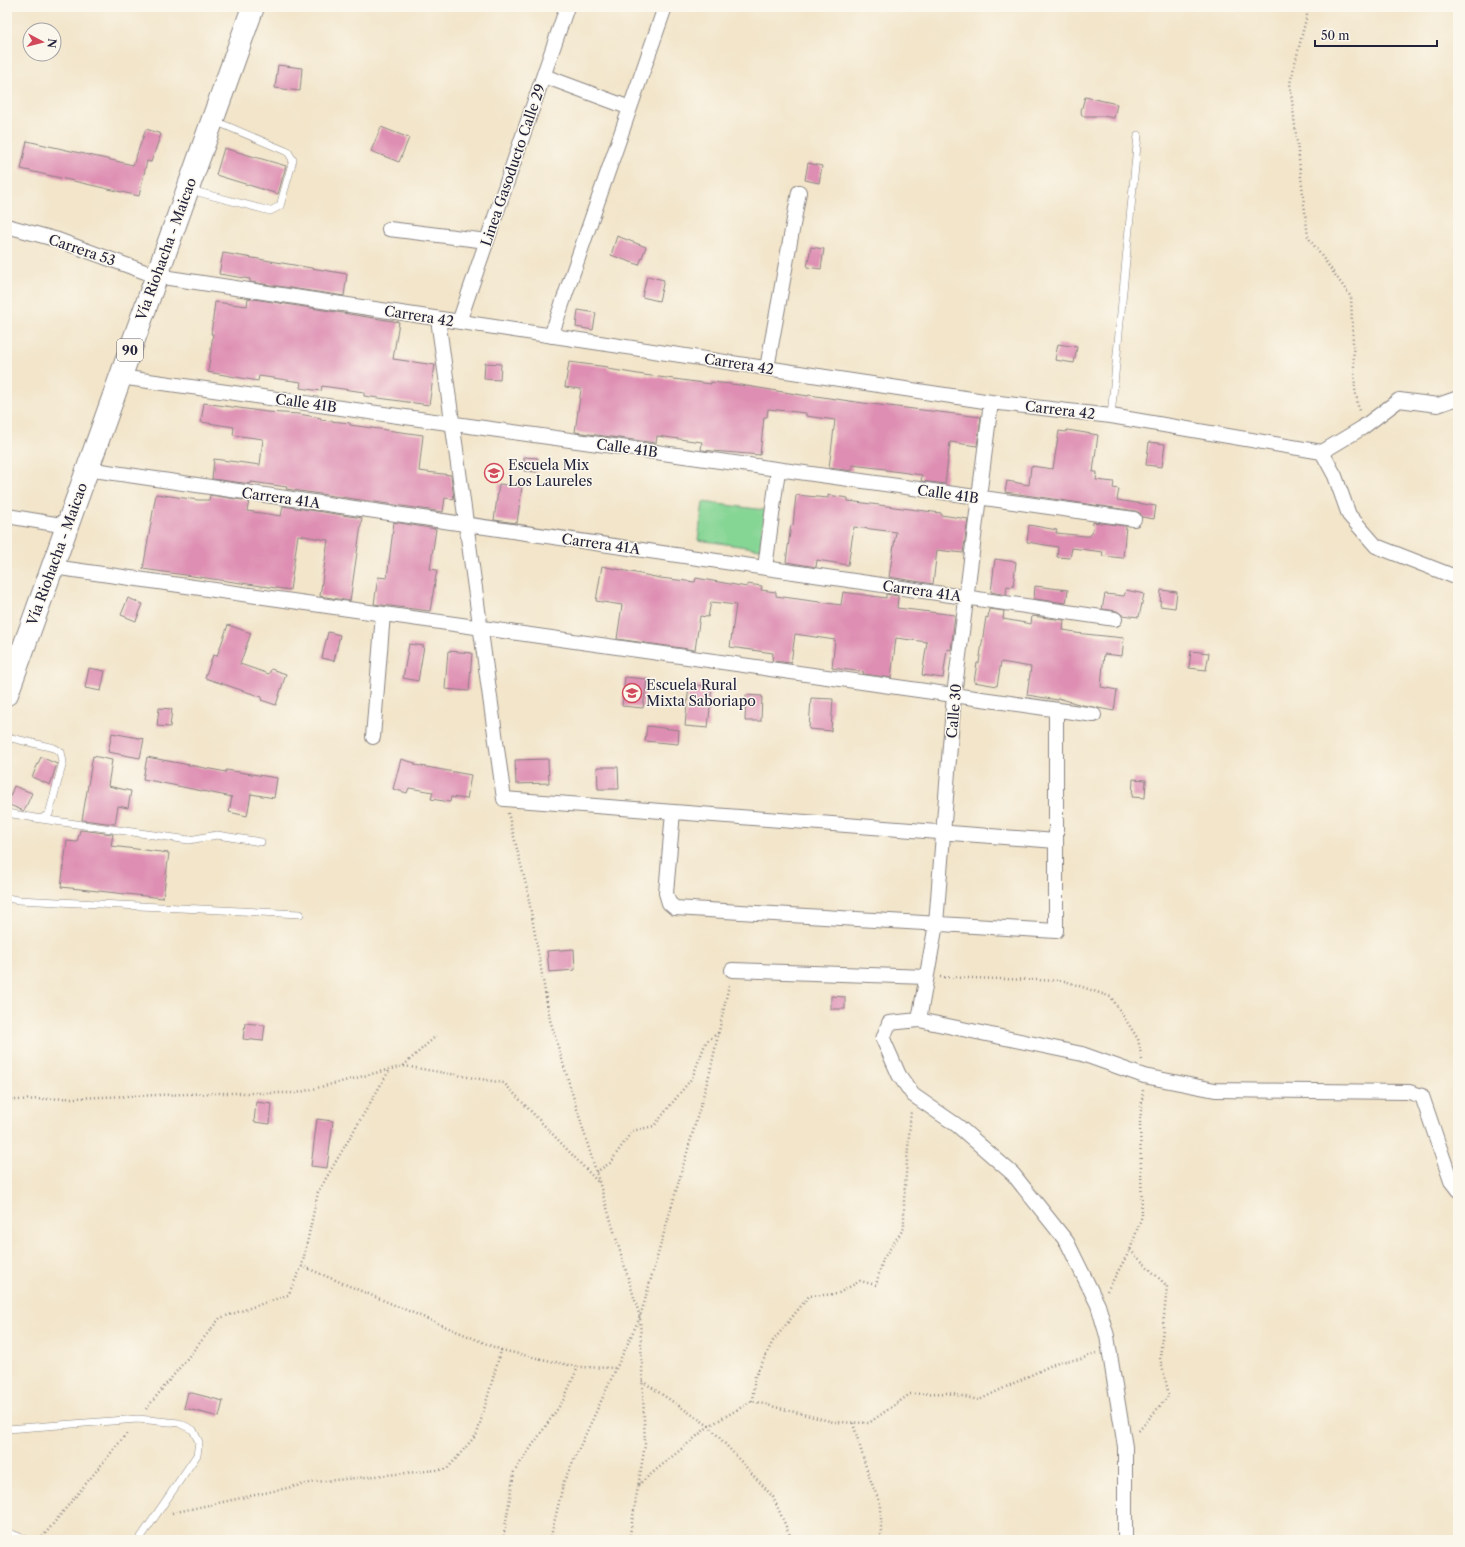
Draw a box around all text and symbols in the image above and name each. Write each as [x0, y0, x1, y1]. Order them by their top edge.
north arrow [22, 22, 62, 62]
scale bar [1315, 22, 1437, 48]
text: 50 m [1321, 28, 1350, 43]
text: N [44, 38, 59, 49]
street label: Linea Gasoducto Calle 29 [477, 82, 549, 248]
street label: Vía Riohacha - Maicao [131, 175, 200, 324]
street label: Carrera 53 [46, 230, 118, 270]
street label: Carrera 42 [383, 302, 455, 330]
road number: 90 [117, 339, 143, 361]
street label: Carrera 42 [703, 350, 775, 378]
street label: Calle 41B [274, 390, 338, 416]
street label: Carrera 42 [1024, 397, 1096, 423]
street label: Calle 41B [595, 435, 659, 461]
place label: Escuela Mix Los Laureles [508, 456, 592, 490]
school or university icon: Escuela Mix Los Laureles [483, 462, 505, 484]
street label: Vía Riohacha - Maicao [22, 480, 91, 629]
street label: Calle 41B [916, 481, 980, 507]
street label: Carrera 41A [240, 484, 322, 513]
street label: Carrera 41A [560, 530, 642, 559]
street label: Carrera 41A [881, 577, 963, 606]
place label: Escuela Rural Mixta Saboriapo [646, 676, 756, 710]
school or university icon: Escuela Rural Mixta Saboriapo [621, 682, 643, 704]
street label: Calle 30 [943, 683, 965, 739]

